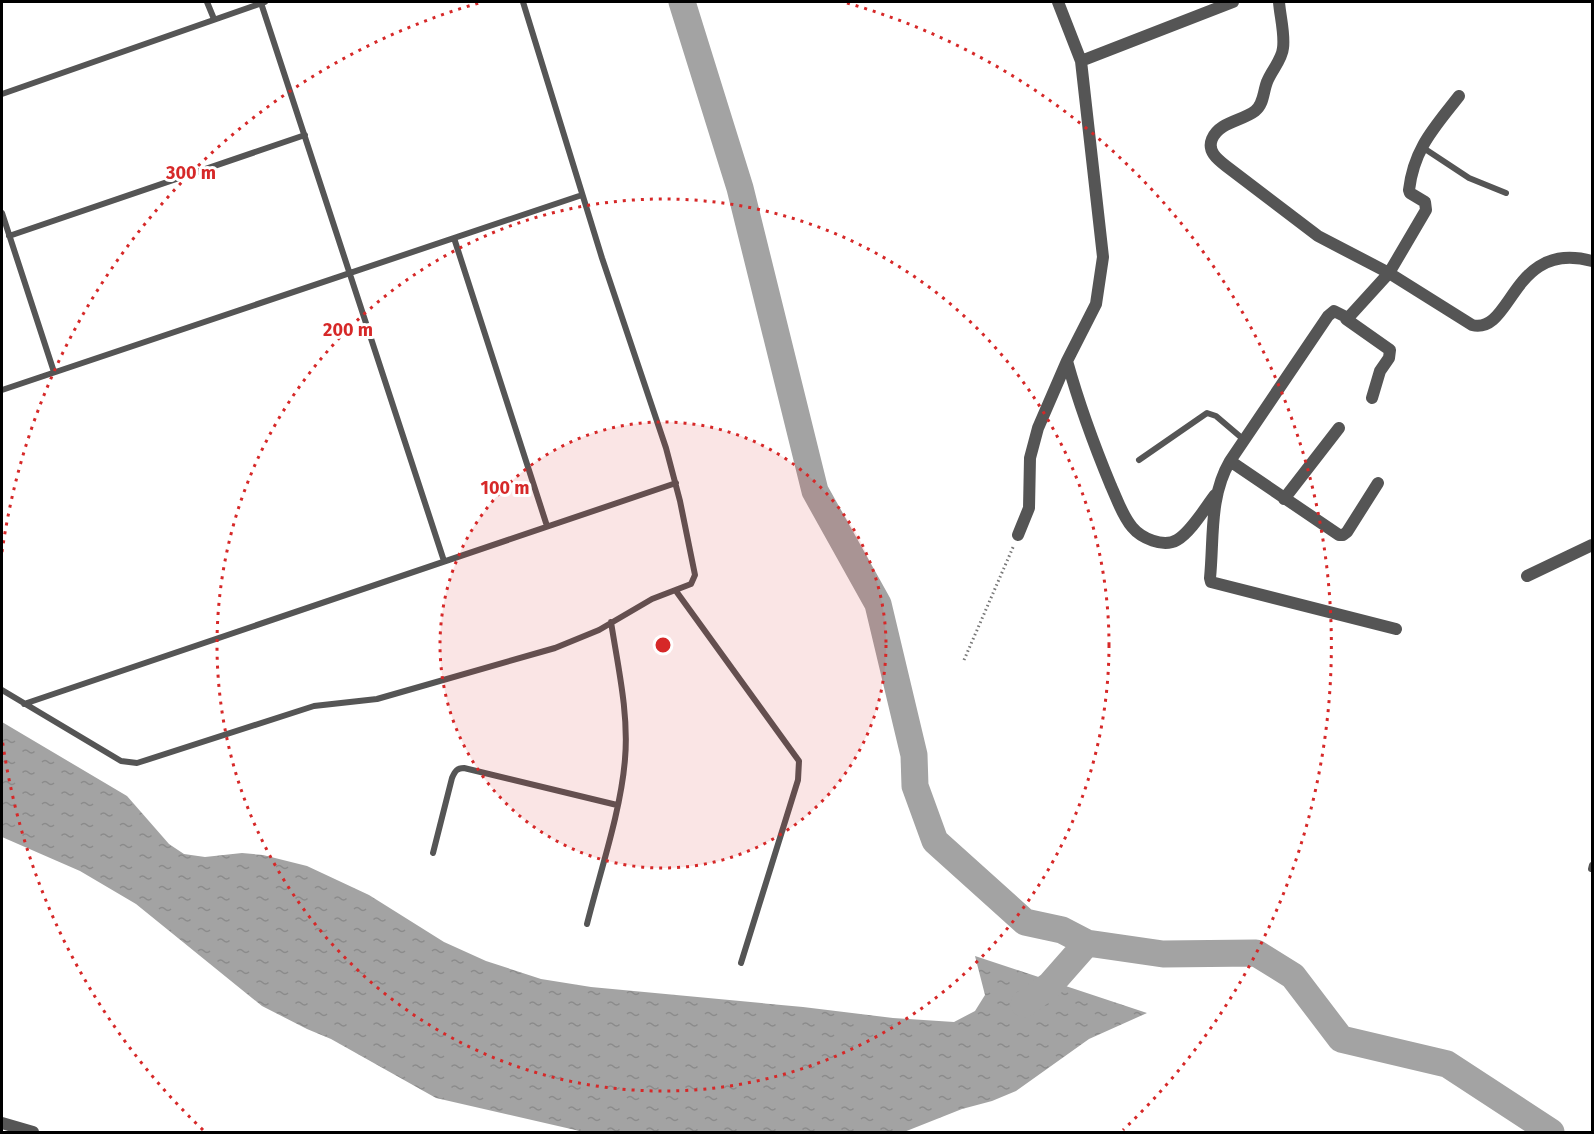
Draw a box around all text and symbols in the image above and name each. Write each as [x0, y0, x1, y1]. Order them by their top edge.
text: 300 m [165, 162, 216, 184]
text: 200 m [323, 319, 373, 341]
text: 100 m [481, 477, 529, 499]
centre of rings [653, 635, 673, 655]

